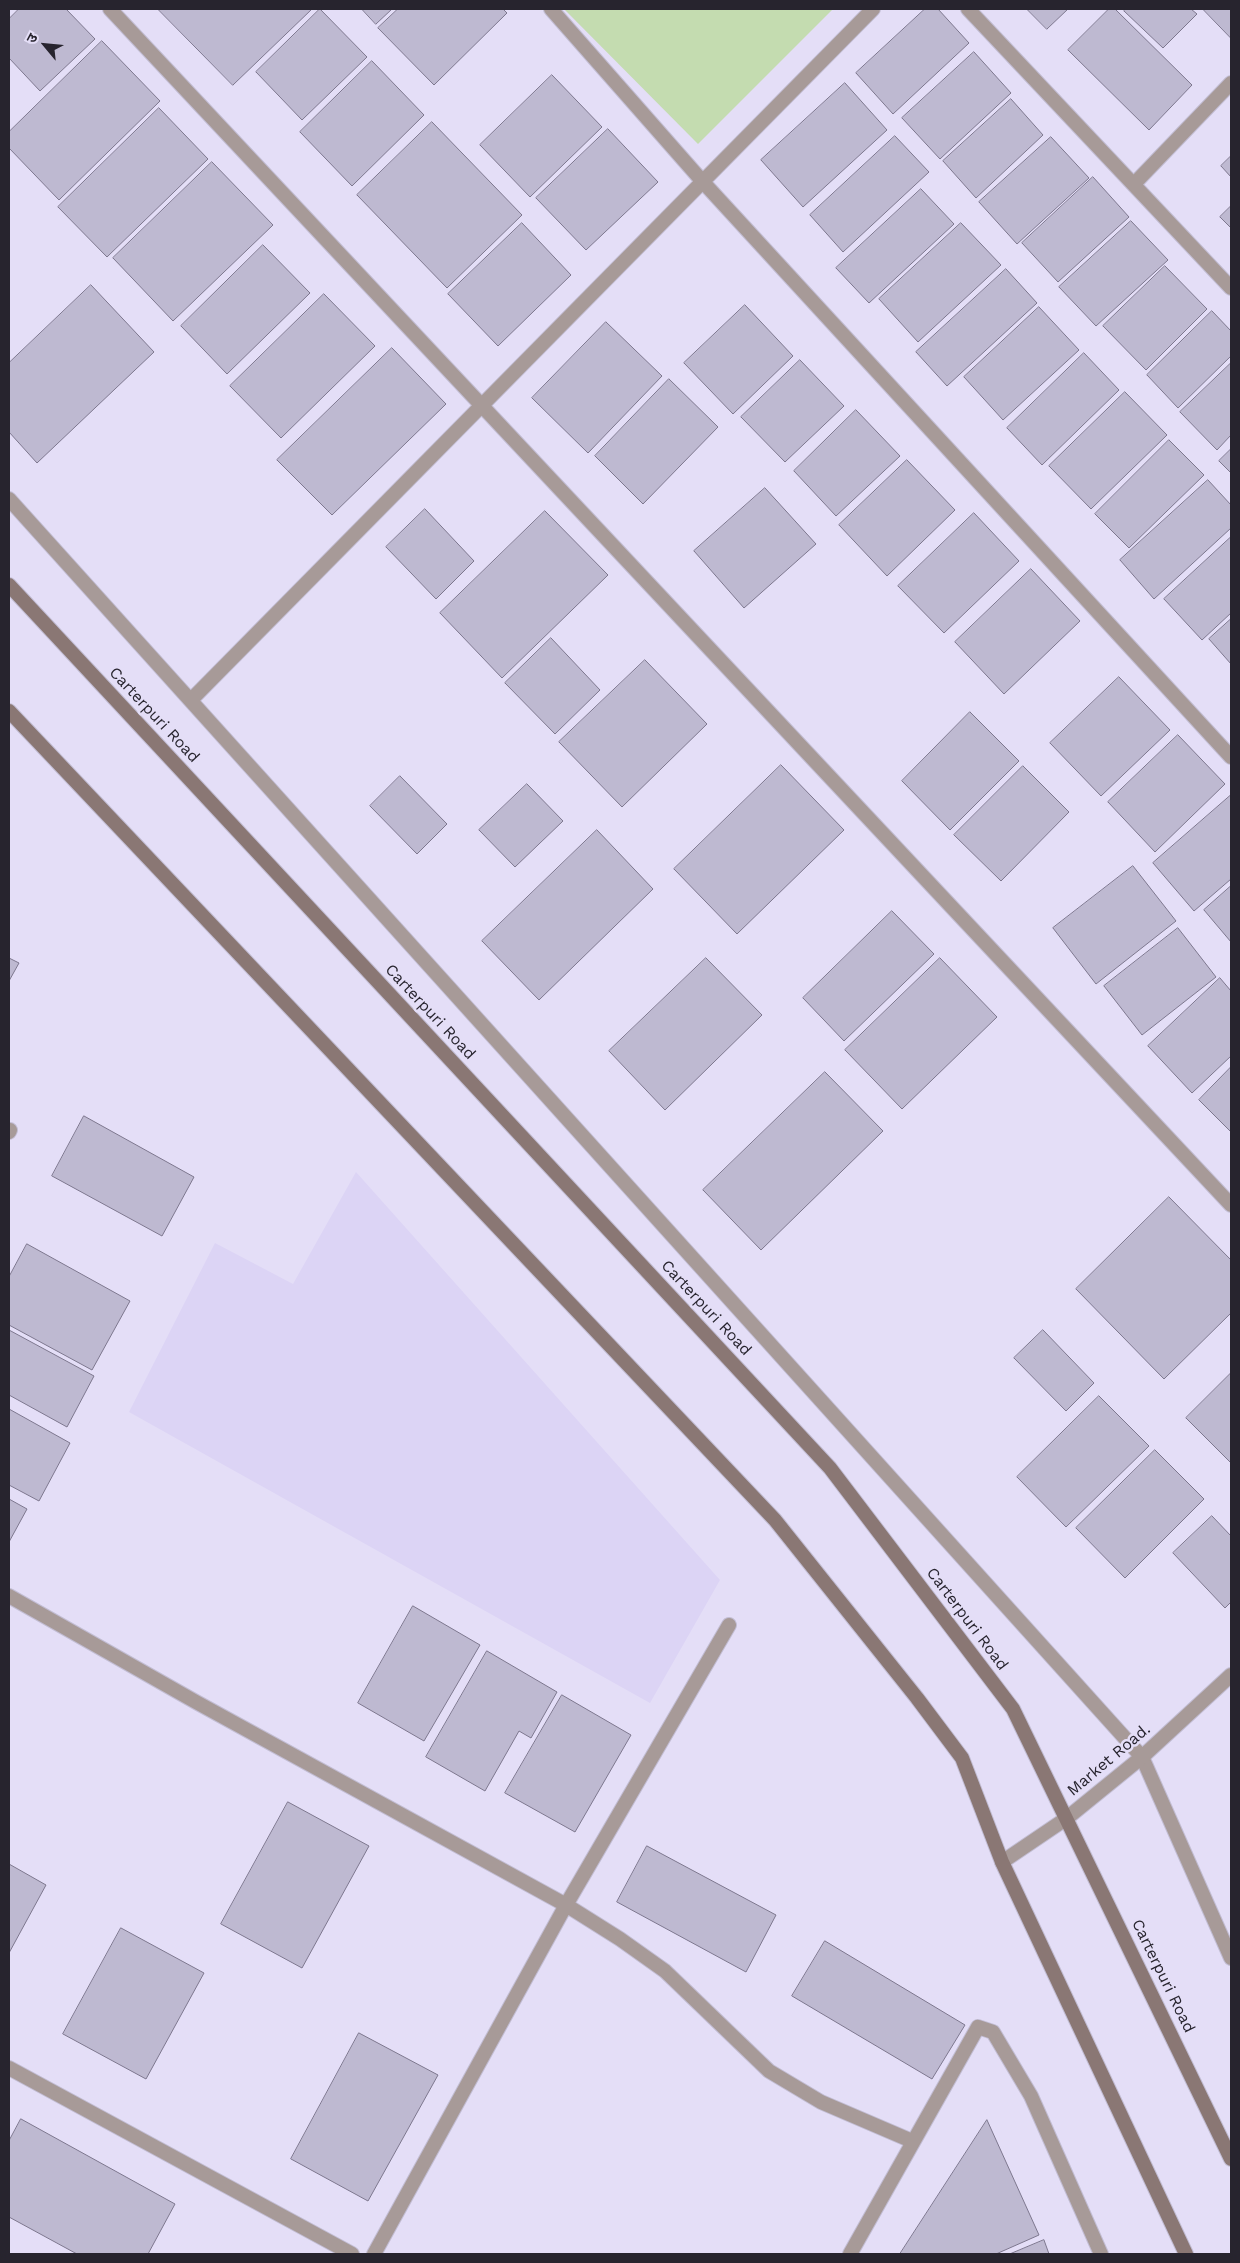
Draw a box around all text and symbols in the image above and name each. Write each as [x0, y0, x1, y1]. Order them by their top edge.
north arrow [20, 20, 70, 70]
text: उ [23, 31, 41, 45]
street label: Carterpuri Road [105, 663, 203, 767]
street label: Carterpuri Road [381, 960, 479, 1064]
street label: Carterpuri Road [657, 1256, 755, 1360]
street label: Carterpuri Road [922, 1564, 1012, 1674]
street label: Market Road. [1064, 1720, 1154, 1800]
street label: Carterpuri Road [1127, 1916, 1199, 2036]

